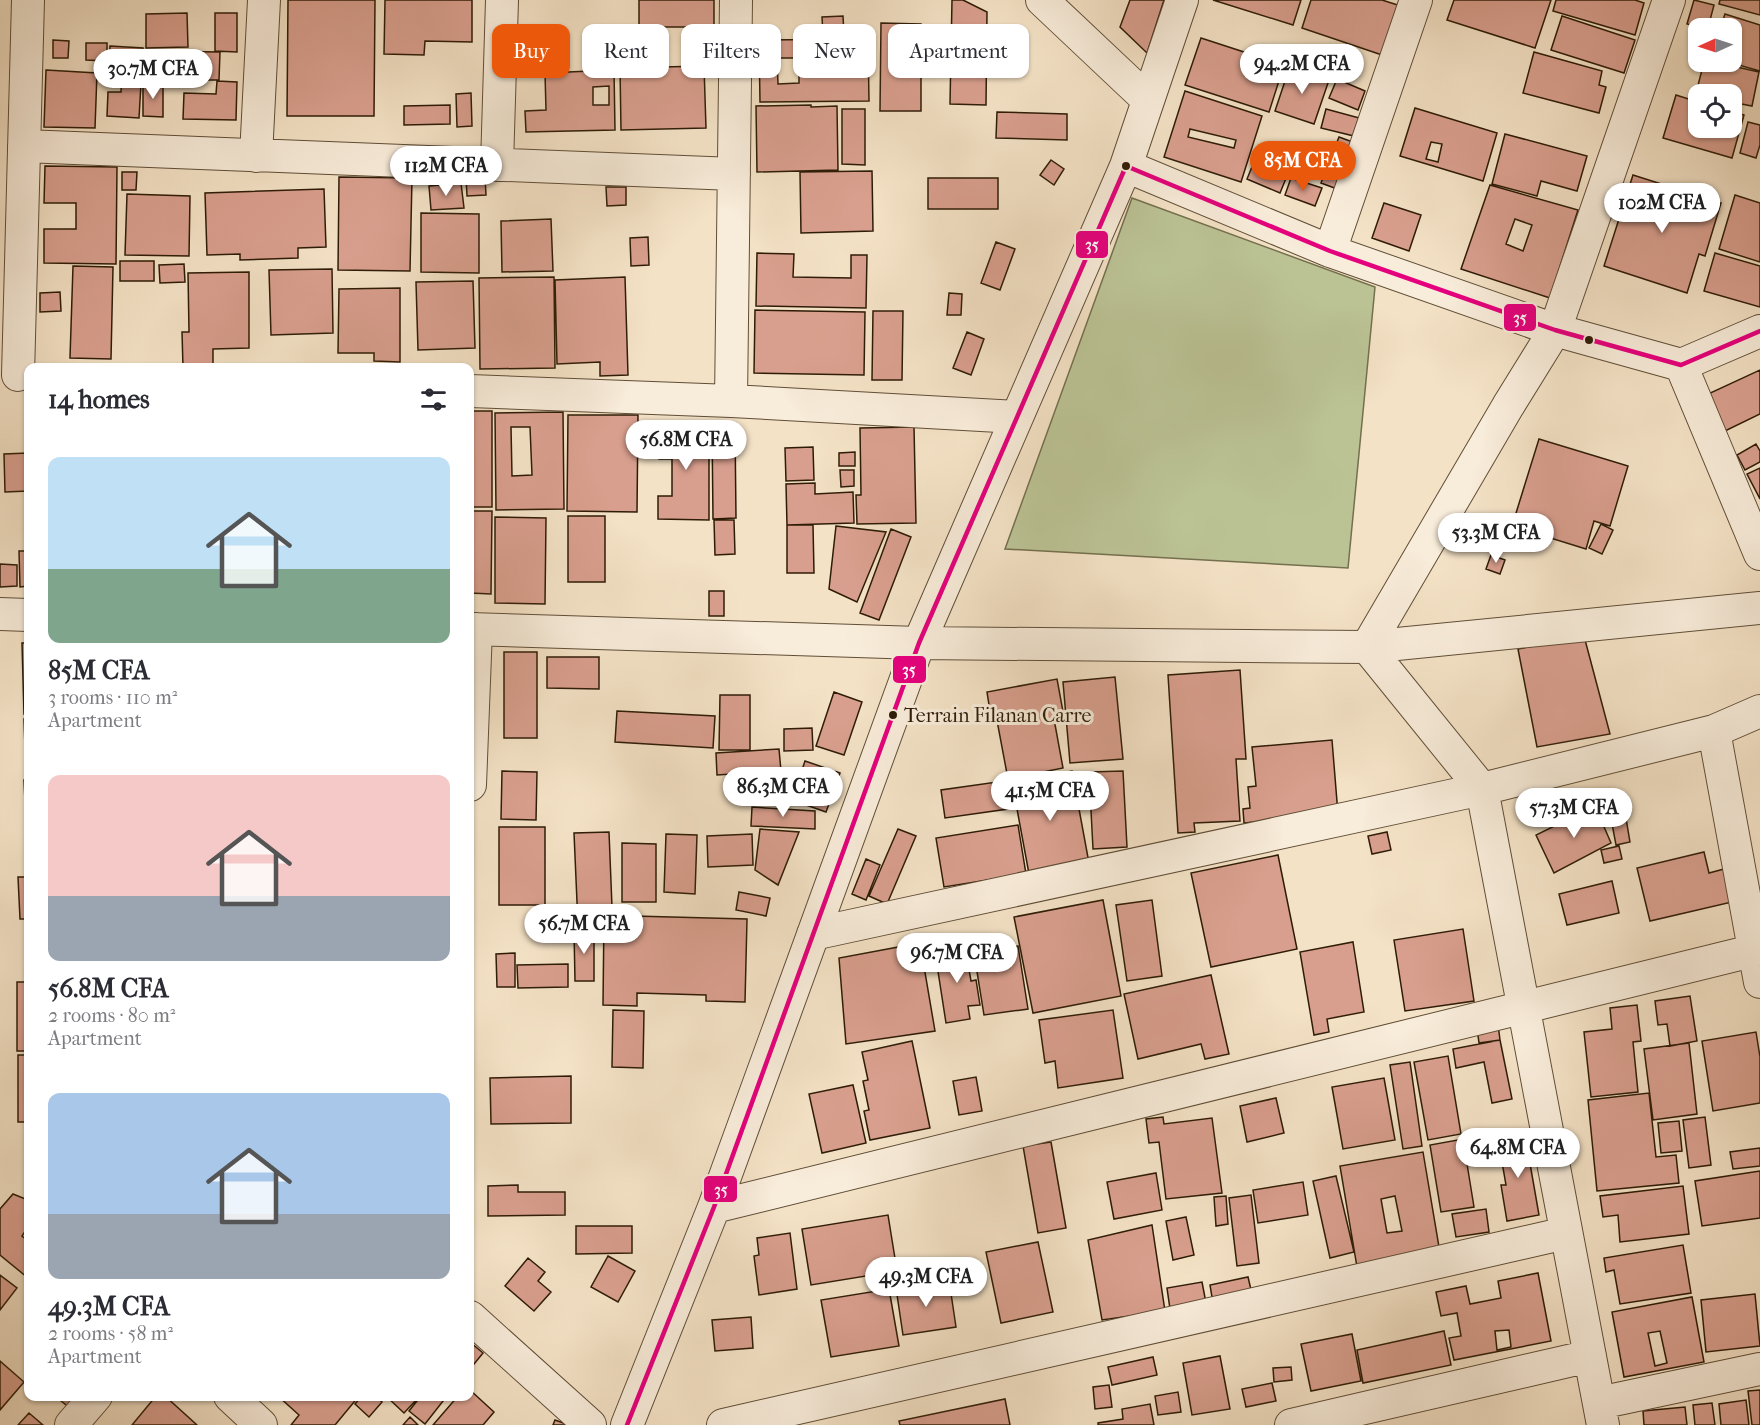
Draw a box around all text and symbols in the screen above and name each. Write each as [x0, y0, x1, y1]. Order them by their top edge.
north arrow [1688, 18, 1742, 72]
map controls [1688, 18, 1742, 138]
chip: Buy [492, 24, 570, 78]
chip: Rent [582, 24, 669, 78]
chip: Filters [681, 24, 781, 78]
chip: New [793, 24, 876, 78]
chip: Apartment [888, 24, 1029, 78]
pin: 94.2M CFA [1233, 44, 1371, 95]
pin: 30.7M CFA [84, 49, 222, 100]
text: 94.2M CFA [1254, 52, 1350, 75]
text: 30.7M CFA [107, 57, 199, 80]
button: locate [1688, 84, 1742, 138]
pin: 85M CFA [1248, 141, 1358, 192]
pin: 112M CFA [384, 146, 508, 197]
text: 85M CFA [1264, 149, 1342, 172]
text: 112M CFA [404, 154, 488, 177]
unlabelled marker [1120, 160, 1132, 172]
pin: 102M CFA [1600, 183, 1724, 234]
text: 102M CFA [1618, 191, 1706, 214]
line badge: 35 [1075, 230, 1109, 259]
text: 35 [1085, 235, 1099, 255]
line badge: 35 [1503, 303, 1537, 332]
text: 35 [1513, 308, 1527, 328]
unlabelled marker [1583, 334, 1595, 346]
icon: filters [417, 383, 450, 416]
text: 14 homes [48, 384, 150, 415]
pin: 56.8M CFA [617, 420, 755, 471]
text: 56.8M CFA [640, 428, 732, 451]
icon: home [195, 496, 303, 604]
pin: 53.3M CFA [1427, 513, 1565, 564]
text: 53.3M CFA [1452, 521, 1540, 544]
text: 85M CFA [48, 655, 150, 686]
line badge: 35 [892, 655, 927, 684]
text: 35 [902, 660, 916, 680]
text: 3 rooms · 110 m² [48, 686, 177, 709]
place label: Terrain Filanan Carre [904, 704, 1092, 727]
text: Apartment [48, 709, 142, 732]
marker: Terrain Filanan Carre [887, 709, 899, 721]
pin: 86.3M CFA [714, 767, 852, 818]
pin: 41.5M CFA [981, 771, 1119, 822]
text: 86.3M CFA [737, 775, 829, 798]
text: 41.5M CFA [1005, 779, 1095, 802]
pin: 57.3M CFA [1505, 788, 1643, 839]
text: 57.3M CFA [1529, 796, 1619, 819]
icon: home [195, 814, 303, 922]
pin: 56.7M CFA [515, 904, 653, 955]
text: 56.7M CFA [538, 912, 630, 935]
pin: 96.7M CFA [888, 933, 1026, 984]
text: 96.7M CFA [910, 941, 1004, 964]
text: 56.8M CFA [48, 973, 169, 1004]
text: 2 rooms · 80 m² [48, 1004, 175, 1027]
text: Apartment [48, 1027, 142, 1050]
pin: 64.8M CFA [1449, 1128, 1587, 1179]
icon: home [195, 1132, 303, 1240]
text: 64.8M CFA [1470, 1136, 1566, 1159]
line badge: 35 [703, 1175, 738, 1203]
text: 35 [714, 1180, 728, 1200]
pin: 49.3M CFA [857, 1257, 995, 1308]
text: 49.3M CFA [879, 1265, 973, 1288]
text: 49.3M CFA [48, 1291, 170, 1322]
text: 2 rooms · 58 m² [48, 1322, 173, 1345]
text: Apartment [48, 1345, 142, 1368]

